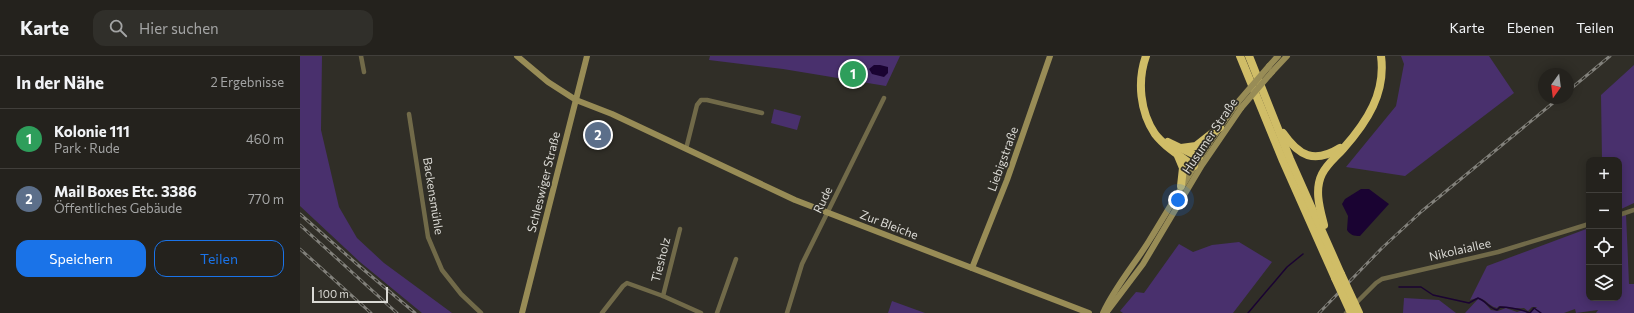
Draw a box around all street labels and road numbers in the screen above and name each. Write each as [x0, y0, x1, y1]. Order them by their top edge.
street label: Husumer Straße [1179, 95, 1240, 176]
street label: Liebigstraße [984, 124, 1020, 193]
street label: Schleswiger Straße [524, 130, 562, 234]
street label: Backensmühle [421, 156, 447, 236]
street label: Rude [810, 184, 835, 215]
street label: Zur Bleiche [858, 207, 920, 242]
street label: Nikolaiallee [1428, 235, 1492, 263]
street label: Tiesholz [648, 236, 672, 284]

